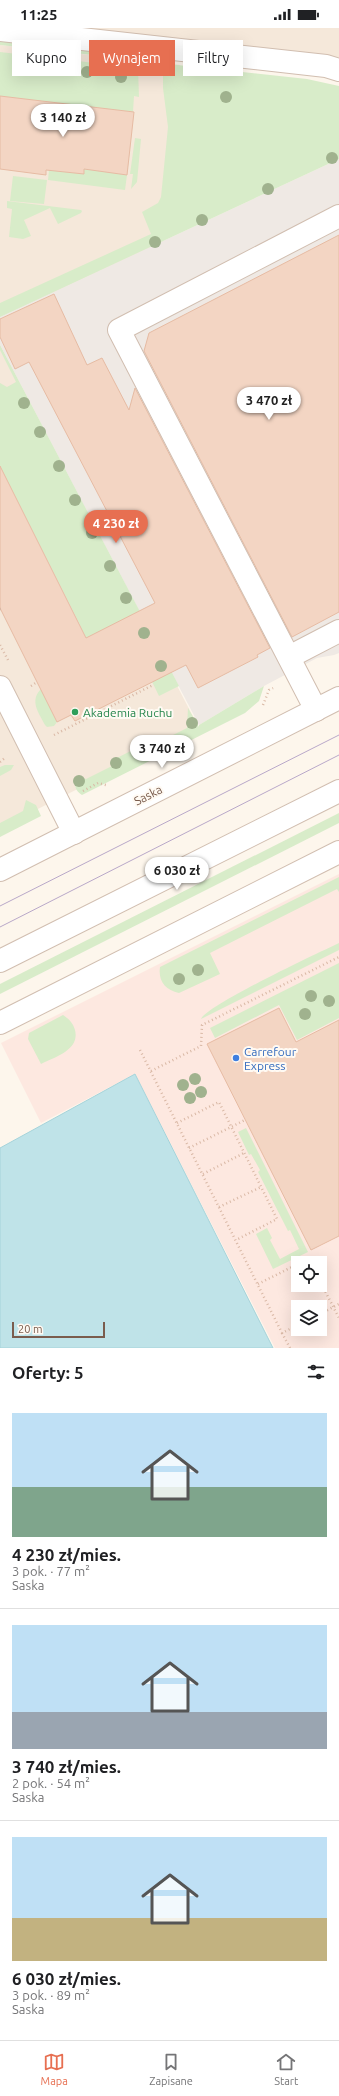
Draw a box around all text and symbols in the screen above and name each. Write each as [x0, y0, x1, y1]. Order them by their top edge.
text: 11:25 [20, 6, 58, 23]
chip: Kupno [12, 40, 81, 76]
chip: Wynajem [89, 40, 175, 76]
chip: Filtry [183, 40, 243, 76]
pin: 3 140 zł [22, 104, 104, 138]
text: 3 140 zł [40, 110, 86, 124]
pin: 3 470 zł [228, 387, 310, 421]
text: 3 470 zł [246, 393, 292, 407]
pin: 4 230 zł [75, 510, 157, 544]
text: 4 230 zł [93, 516, 139, 530]
place label: Akademia Ruchu [83, 706, 172, 719]
marker: Akademia Ruchu [70, 707, 80, 717]
pin: 3 740 zł [121, 735, 203, 769]
text: 3 740 zł [139, 741, 185, 755]
street label: Saska [132, 782, 164, 808]
pin: 6 030 zł [136, 857, 218, 891]
text: 6 030 zł [154, 863, 200, 877]
place label: Carrefour Express [244, 1045, 297, 1072]
marker: Carrefour Express [231, 1053, 241, 1063]
map controls [291, 1256, 327, 1336]
button: locate [291, 1256, 327, 1292]
button: layers [291, 1300, 327, 1336]
scale bar [12, 1320, 105, 1339]
text: 20 m [18, 1323, 42, 1335]
icon: filters [305, 1361, 327, 1383]
text: Oferty: 5 [12, 1363, 84, 1382]
icon: home [134, 1439, 206, 1511]
text: 4 230 zł/mies. [12, 1545, 121, 1564]
text: 3 pok. · 77 m² [12, 1564, 90, 1578]
text: Saska [12, 1578, 44, 1592]
icon: home [134, 1651, 206, 1723]
text: 3 740 zł/mies. [12, 1757, 121, 1776]
text: 2 pok. · 54 m² [12, 1776, 90, 1790]
text: Saska [12, 1790, 44, 1804]
icon: home [134, 1863, 206, 1935]
text: 6 030 zł/mies. [12, 1969, 121, 1988]
text: 3 pok. · 89 m² [12, 1988, 90, 2002]
text: Saska [12, 2002, 44, 2016]
tab: Mapa [41, 2051, 68, 2087]
tab: Zapisane [149, 2051, 193, 2087]
tab: Start [274, 2051, 298, 2087]

